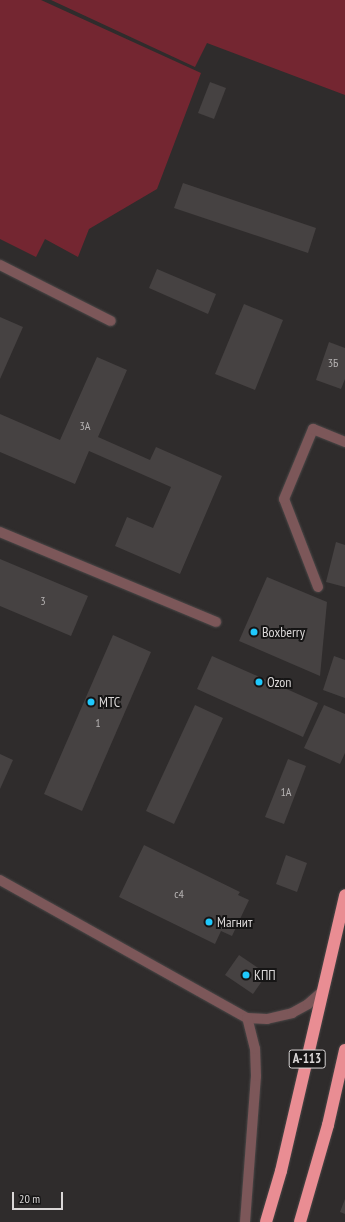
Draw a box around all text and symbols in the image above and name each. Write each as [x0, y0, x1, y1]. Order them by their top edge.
house number: 3Б [328, 356, 338, 370]
house number: 3А [79, 419, 91, 433]
house number: 3 [40, 594, 46, 608]
place label: Boxberry [262, 624, 305, 640]
marker: Boxberry [249, 627, 259, 637]
place label: Ozon [267, 674, 292, 690]
marker: Ozon [254, 677, 264, 687]
place label: МТС [99, 694, 120, 710]
marker: МТС [86, 697, 96, 707]
house number: 1 [95, 716, 101, 730]
house number: 1А [280, 785, 292, 799]
house number: с4 [174, 887, 184, 901]
place label: Магнит [217, 914, 252, 930]
marker: Магнит [204, 917, 214, 927]
place label: КПП [254, 967, 276, 983]
marker: КПП [241, 970, 251, 980]
road number: А-113 [288, 1048, 326, 1070]
scale bar [14, 1184, 65, 1210]
text: 20 m [19, 1191, 40, 1206]

